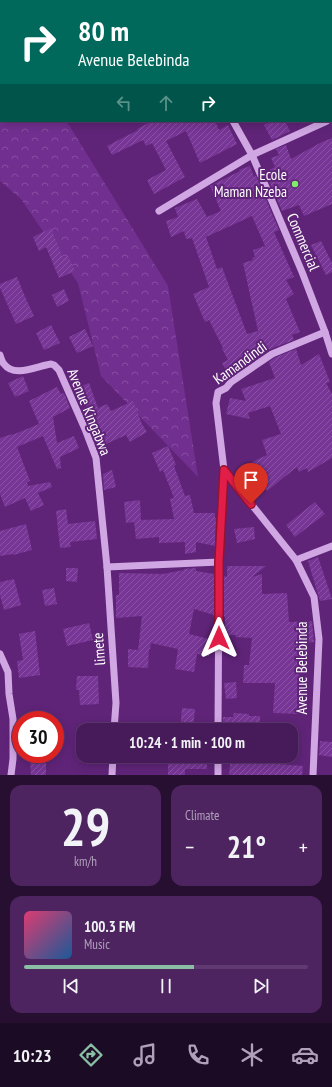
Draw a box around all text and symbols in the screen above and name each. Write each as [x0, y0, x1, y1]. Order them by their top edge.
text: 80 m [78, 12, 129, 49]
icon: right [12, 16, 64, 68]
text: Avenue Belebinda [78, 48, 190, 71]
icon: left [113, 92, 135, 114]
icon: ahead [155, 92, 177, 114]
icon: right [197, 92, 219, 114]
place label: Ecole Maman Nzeba [214, 165, 287, 201]
marker: Ecole Maman Nzeba [290, 179, 300, 189]
street label: Commercial [283, 210, 324, 274]
street label: Kamandindi [209, 337, 270, 388]
street label: Avenue Kingabwa [63, 366, 116, 458]
pin [234, 463, 268, 504]
icon: arrive [240, 469, 262, 491]
position arrow [198, 617, 240, 659]
street label: Avenue Belebinda [292, 622, 311, 714]
street label: limete [88, 632, 109, 666]
speed limit sign: 30 [12, 711, 64, 763]
text: 10:24 · 1 min · 100 m [129, 733, 245, 752]
text: 29 [61, 793, 110, 860]
text: Climate [185, 807, 219, 824]
text: 21° [227, 827, 266, 866]
text: − [185, 833, 194, 861]
text: + [299, 833, 308, 861]
text: km/h [74, 853, 97, 870]
text: 100.3 FM [84, 917, 135, 936]
text: Music [84, 936, 110, 953]
icon: previous [60, 975, 82, 997]
icon: pause [155, 975, 177, 997]
icon: next [250, 975, 272, 997]
icon: directions [77, 1041, 105, 1069]
icon: music [131, 1041, 159, 1069]
icon: phone [184, 1041, 212, 1069]
icon: climate [238, 1041, 266, 1069]
icon: car [291, 1041, 319, 1069]
text: 10:23 [13, 1044, 52, 1067]

